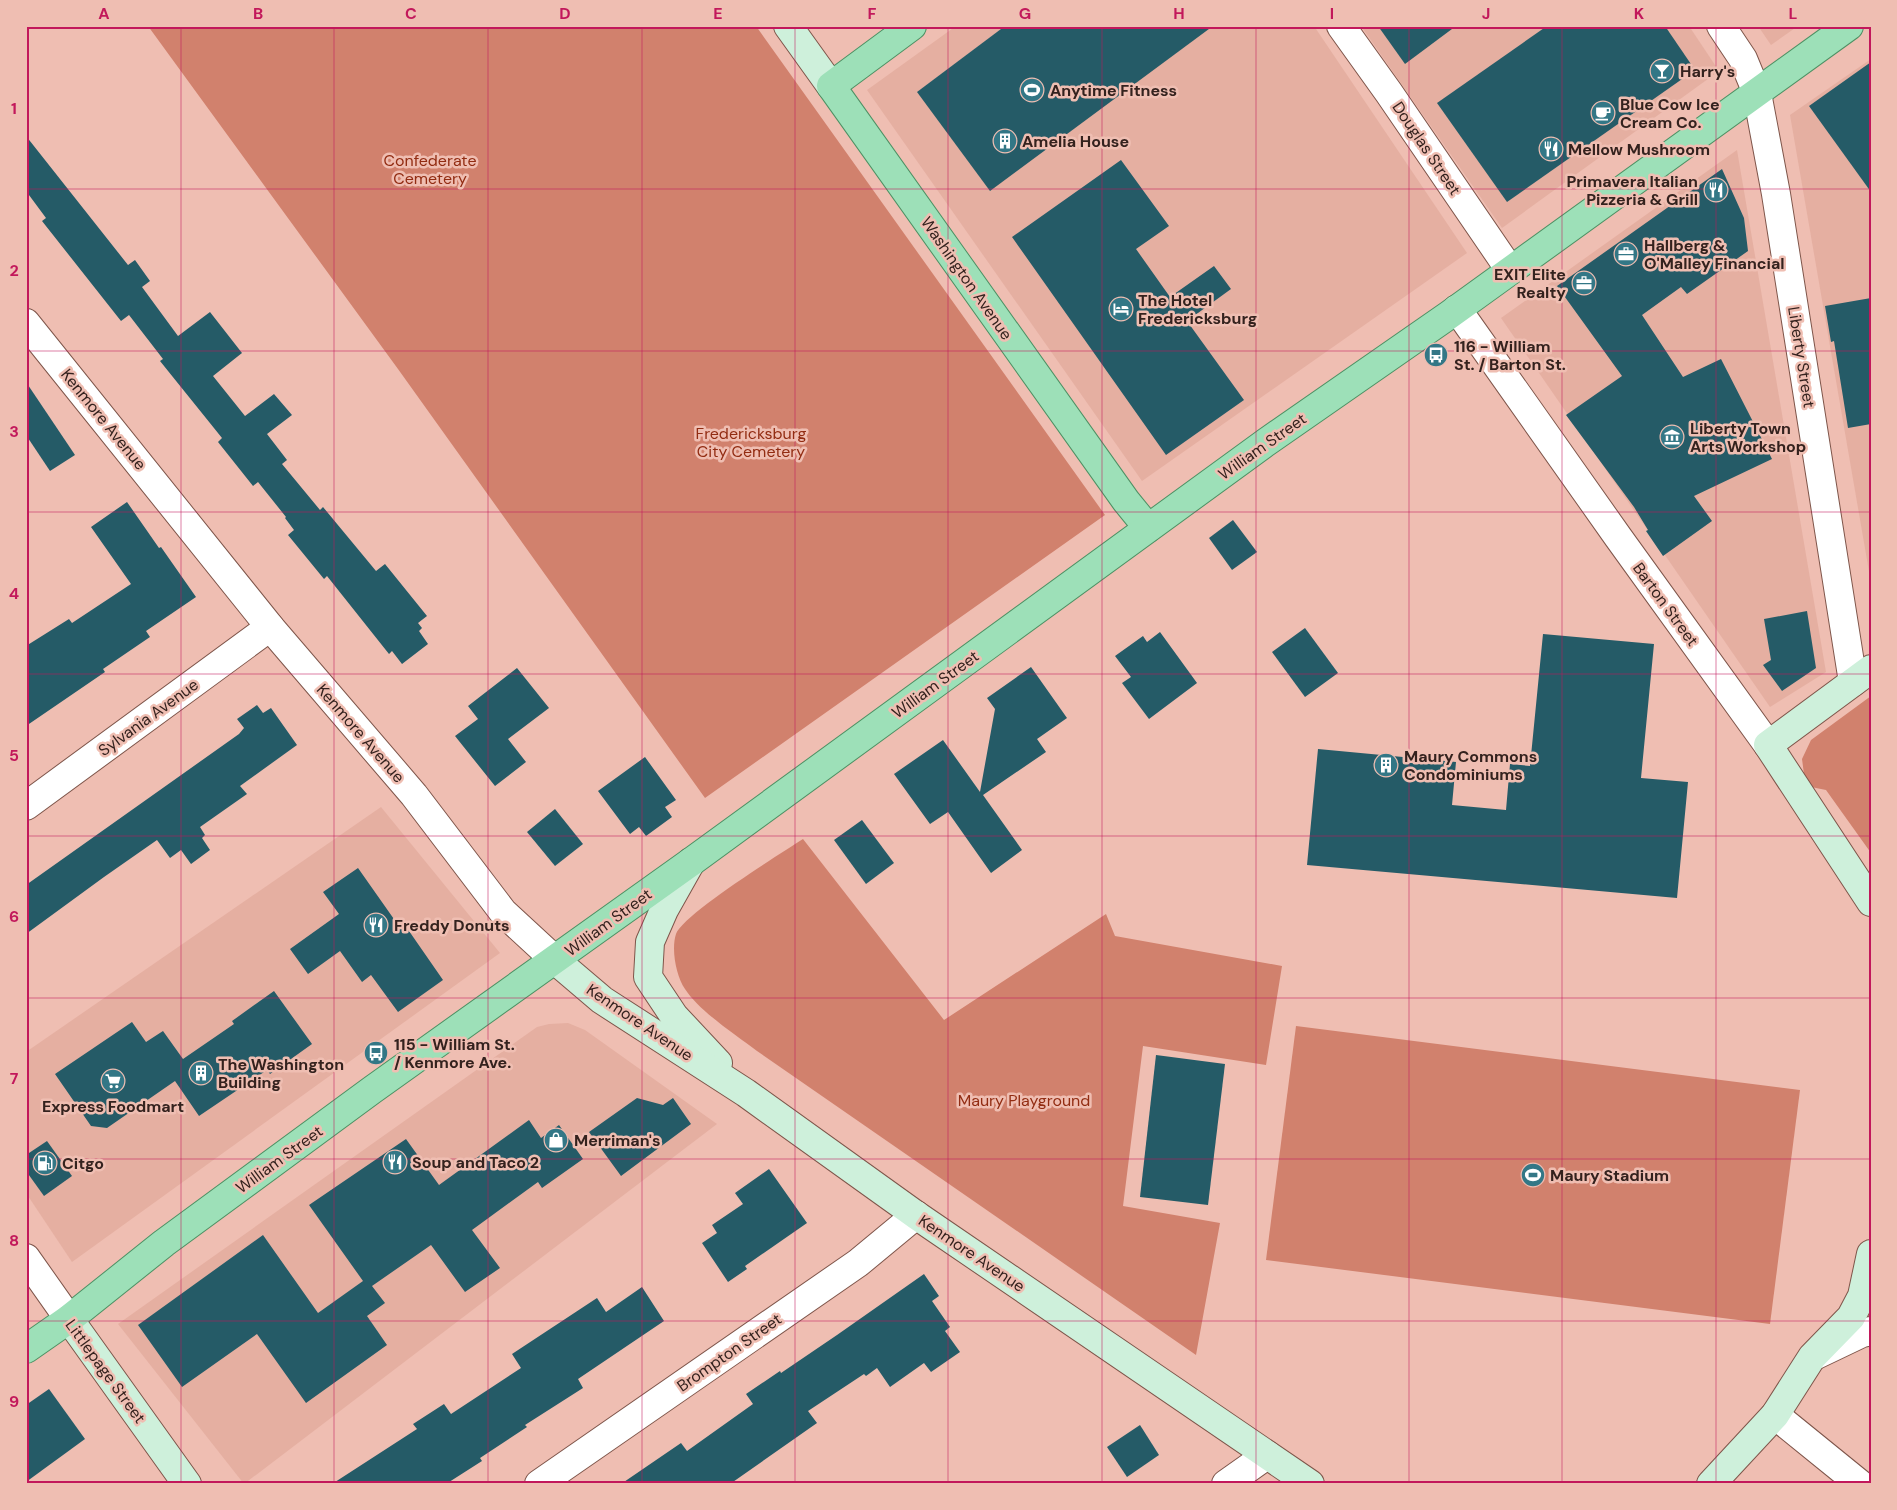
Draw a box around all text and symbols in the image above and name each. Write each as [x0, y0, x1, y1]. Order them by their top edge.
text: A [98, 3, 110, 24]
text: B [253, 3, 263, 24]
text: C [405, 3, 417, 24]
text: D [559, 3, 571, 24]
text: E [713, 3, 723, 24]
text: F [868, 3, 877, 24]
text: G [1019, 3, 1031, 24]
text: H [1173, 3, 1185, 24]
text: I [1330, 3, 1334, 24]
text: J [1482, 3, 1490, 24]
text: K [1634, 3, 1645, 24]
text: L [1789, 3, 1798, 24]
bar icon: Harry's [1649, 58, 1675, 84]
place label: Harry's [1680, 61, 1735, 82]
sports icon: Anytime Fitness [1019, 77, 1045, 103]
place label: Anytime Fitness [1050, 80, 1177, 101]
place label: Blue Cow Ice Cream Co. [1620, 94, 1720, 133]
street label: Douglas Street [1388, 97, 1466, 199]
text: 1 [11, 98, 17, 119]
cafe icon: Blue Cow Ice Cream Co. [1590, 100, 1616, 126]
building icon: Amelia House [992, 128, 1018, 154]
place label: Amelia House [1022, 131, 1129, 152]
restaurant icon: Mellow Mushroom [1538, 136, 1564, 162]
place label: Mellow Mushroom [1568, 139, 1710, 160]
park label: Confederate Cemetery [383, 150, 477, 189]
place label: Primavera Italian Pizzeria & Grill [1567, 171, 1698, 210]
restaurant icon: Primavera Italian Pizzeria & Grill [1703, 177, 1729, 203]
street label: Washington Avenue [916, 212, 1017, 344]
place label: Hallberg & O'Malley Financial [1644, 235, 1785, 274]
office icon: Hallberg & O'Malley Financial [1613, 241, 1639, 267]
text: 2 [9, 260, 19, 281]
place label: EXIT Elite Realty [1494, 264, 1566, 303]
office icon: EXIT Elite Realty [1571, 270, 1597, 296]
place label: The Hotel Fredericksburg [1138, 290, 1257, 329]
hotel icon: The Hotel Fredericksburg [1108, 296, 1134, 322]
street label: Liberty Street [1783, 305, 1820, 409]
place label: 116 - William St. / Barton St. [1454, 336, 1566, 375]
bus stop icon: 116 - William St. / Barton St. [1423, 342, 1449, 368]
street label: Kenmore Avenue [56, 364, 151, 474]
street label: William Street [1214, 408, 1310, 485]
place label: Liberty Town Arts Workshop [1690, 418, 1806, 457]
text: 3 [9, 421, 19, 442]
park label: Fredericksburg City Cemetery [696, 423, 806, 462]
museum icon: Liberty Town Arts Workshop [1659, 424, 1685, 450]
street label: Barton Street [1628, 558, 1703, 650]
text: 4 [9, 583, 19, 604]
street label: William Street [888, 646, 983, 723]
street label: Sylvania Avenue [94, 674, 203, 761]
street label: Kenmore Avenue [312, 680, 409, 787]
text: 5 [9, 745, 19, 766]
place label: Maury Commons Condominiums [1404, 746, 1537, 785]
building icon: Maury Commons Condominiums [1373, 752, 1399, 778]
street label: William Street [561, 884, 656, 961]
text: 6 [9, 906, 19, 927]
restaurant icon: Freddy Donuts [363, 912, 389, 938]
place label: Freddy Donuts [394, 915, 510, 936]
street label: Kenmore Avenue [582, 979, 697, 1066]
place label: 115 - William St. / Kenmore Ave. [394, 1034, 515, 1073]
bus stop icon: 115 - William St. / Kenmore Ave. [363, 1040, 389, 1066]
place label: The Washington Building [218, 1054, 344, 1093]
building icon: The Washington Building [188, 1060, 214, 1086]
text: 7 [10, 1068, 19, 1089]
supermarket icon: Express Foodmart [100, 1068, 126, 1094]
park label: Maury Playground [958, 1090, 1090, 1111]
place label: Express Foodmart [42, 1096, 184, 1117]
street label: William Street [232, 1121, 327, 1198]
shop icon: Merriman's [543, 1127, 569, 1153]
place label: Merriman's [574, 1130, 660, 1151]
restaurant icon: Soup and Taco 2 [382, 1149, 408, 1175]
fuel station icon: Citgo [32, 1150, 58, 1176]
place label: Soup and Taco 2 [412, 1152, 539, 1173]
place label: Citgo [62, 1153, 104, 1174]
sports icon: Maury Stadium [1520, 1162, 1546, 1188]
place label: Maury Stadium [1550, 1165, 1669, 1186]
street label: Kenmore Avenue [914, 1210, 1029, 1297]
text: 8 [9, 1230, 19, 1251]
street label: Brompton Street [673, 1309, 786, 1396]
street label: Littlepage Street [61, 1315, 150, 1427]
text: 9 [9, 1391, 19, 1412]

